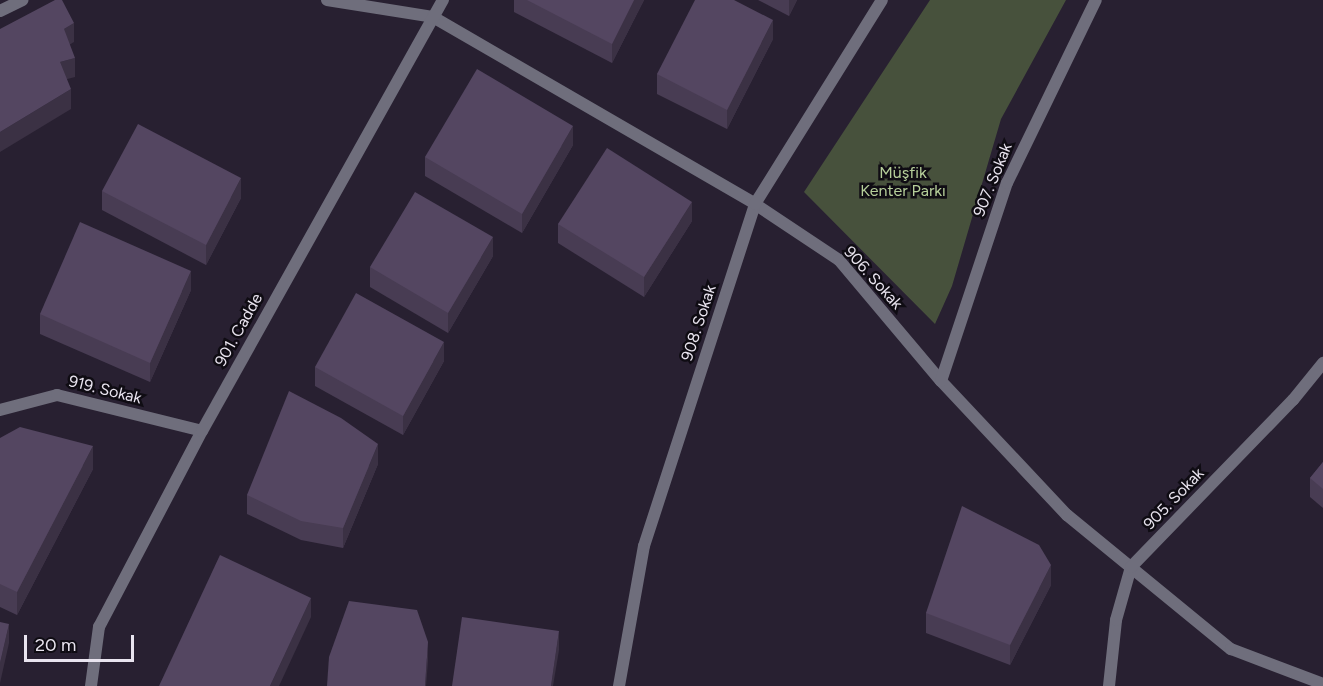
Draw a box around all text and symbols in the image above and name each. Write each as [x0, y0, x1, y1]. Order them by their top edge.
street label: 907. Sokak [970, 140, 1016, 220]
park label: Müşfik Kenter Parkı [860, 163, 946, 201]
street label: 906. Sokak [840, 242, 906, 314]
street label: 908. Sokak [678, 282, 720, 364]
street label: 901. Cadde [211, 290, 267, 370]
street label: 919. Sokak [66, 372, 144, 408]
street label: 905. Sokak [1140, 464, 1208, 534]
scale bar [27, 623, 136, 661]
text: 20 m [35, 634, 76, 656]

